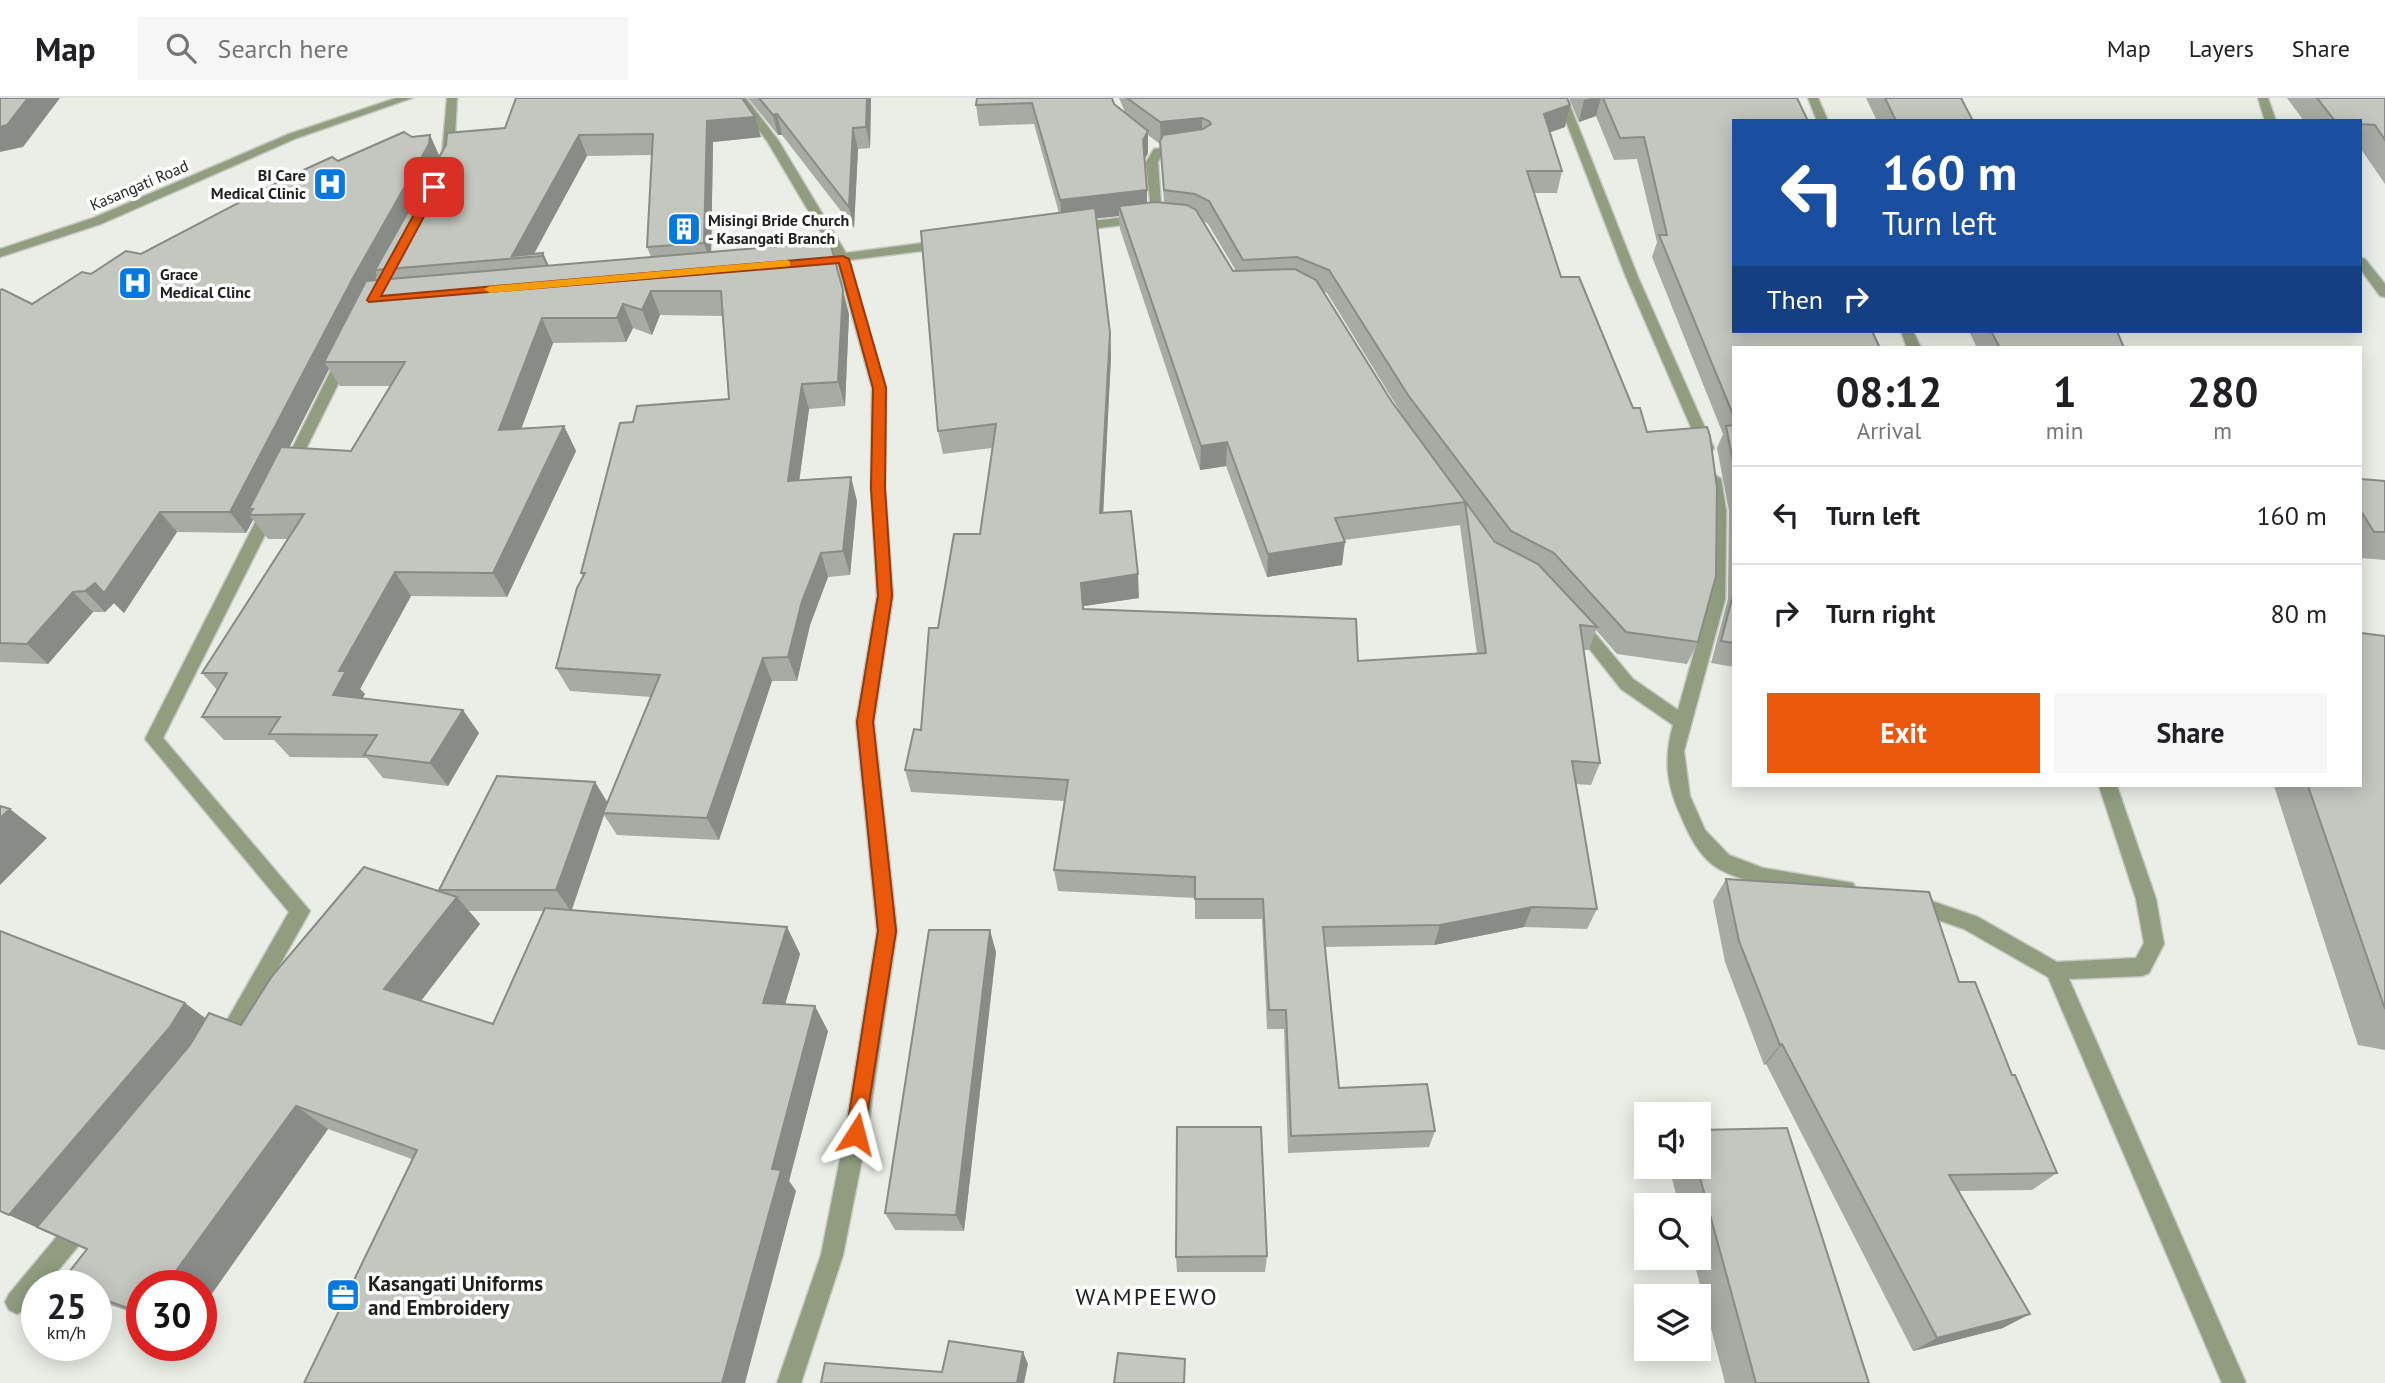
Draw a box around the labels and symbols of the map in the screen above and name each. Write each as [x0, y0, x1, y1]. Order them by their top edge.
street label: Kasangati Road [87, 155, 191, 215]
pin [404, 157, 464, 217]
place label: BI Care Medical Clinic [211, 165, 306, 203]
hospital icon: BI Care Medical Clinic [311, 165, 349, 203]
building icon: Misingi Bride Church - Kasangati Branch [665, 210, 703, 248]
place label: Misingi Bride Church - Kasangati Branch [708, 210, 849, 248]
hospital icon: Grace Medical Clinc [116, 264, 154, 302]
place label: Grace Medical Clinc [160, 264, 251, 302]
position arrow [819, 1097, 893, 1171]
speed limit sign: 30 [126, 1270, 217, 1361]
place label: Kasangati Uniforms and Embroidery [368, 1270, 543, 1321]
office icon: Kasangati Uniforms and Embroidery [324, 1276, 362, 1314]
district label: WAMPEEWO [1075, 1281, 1219, 1312]

